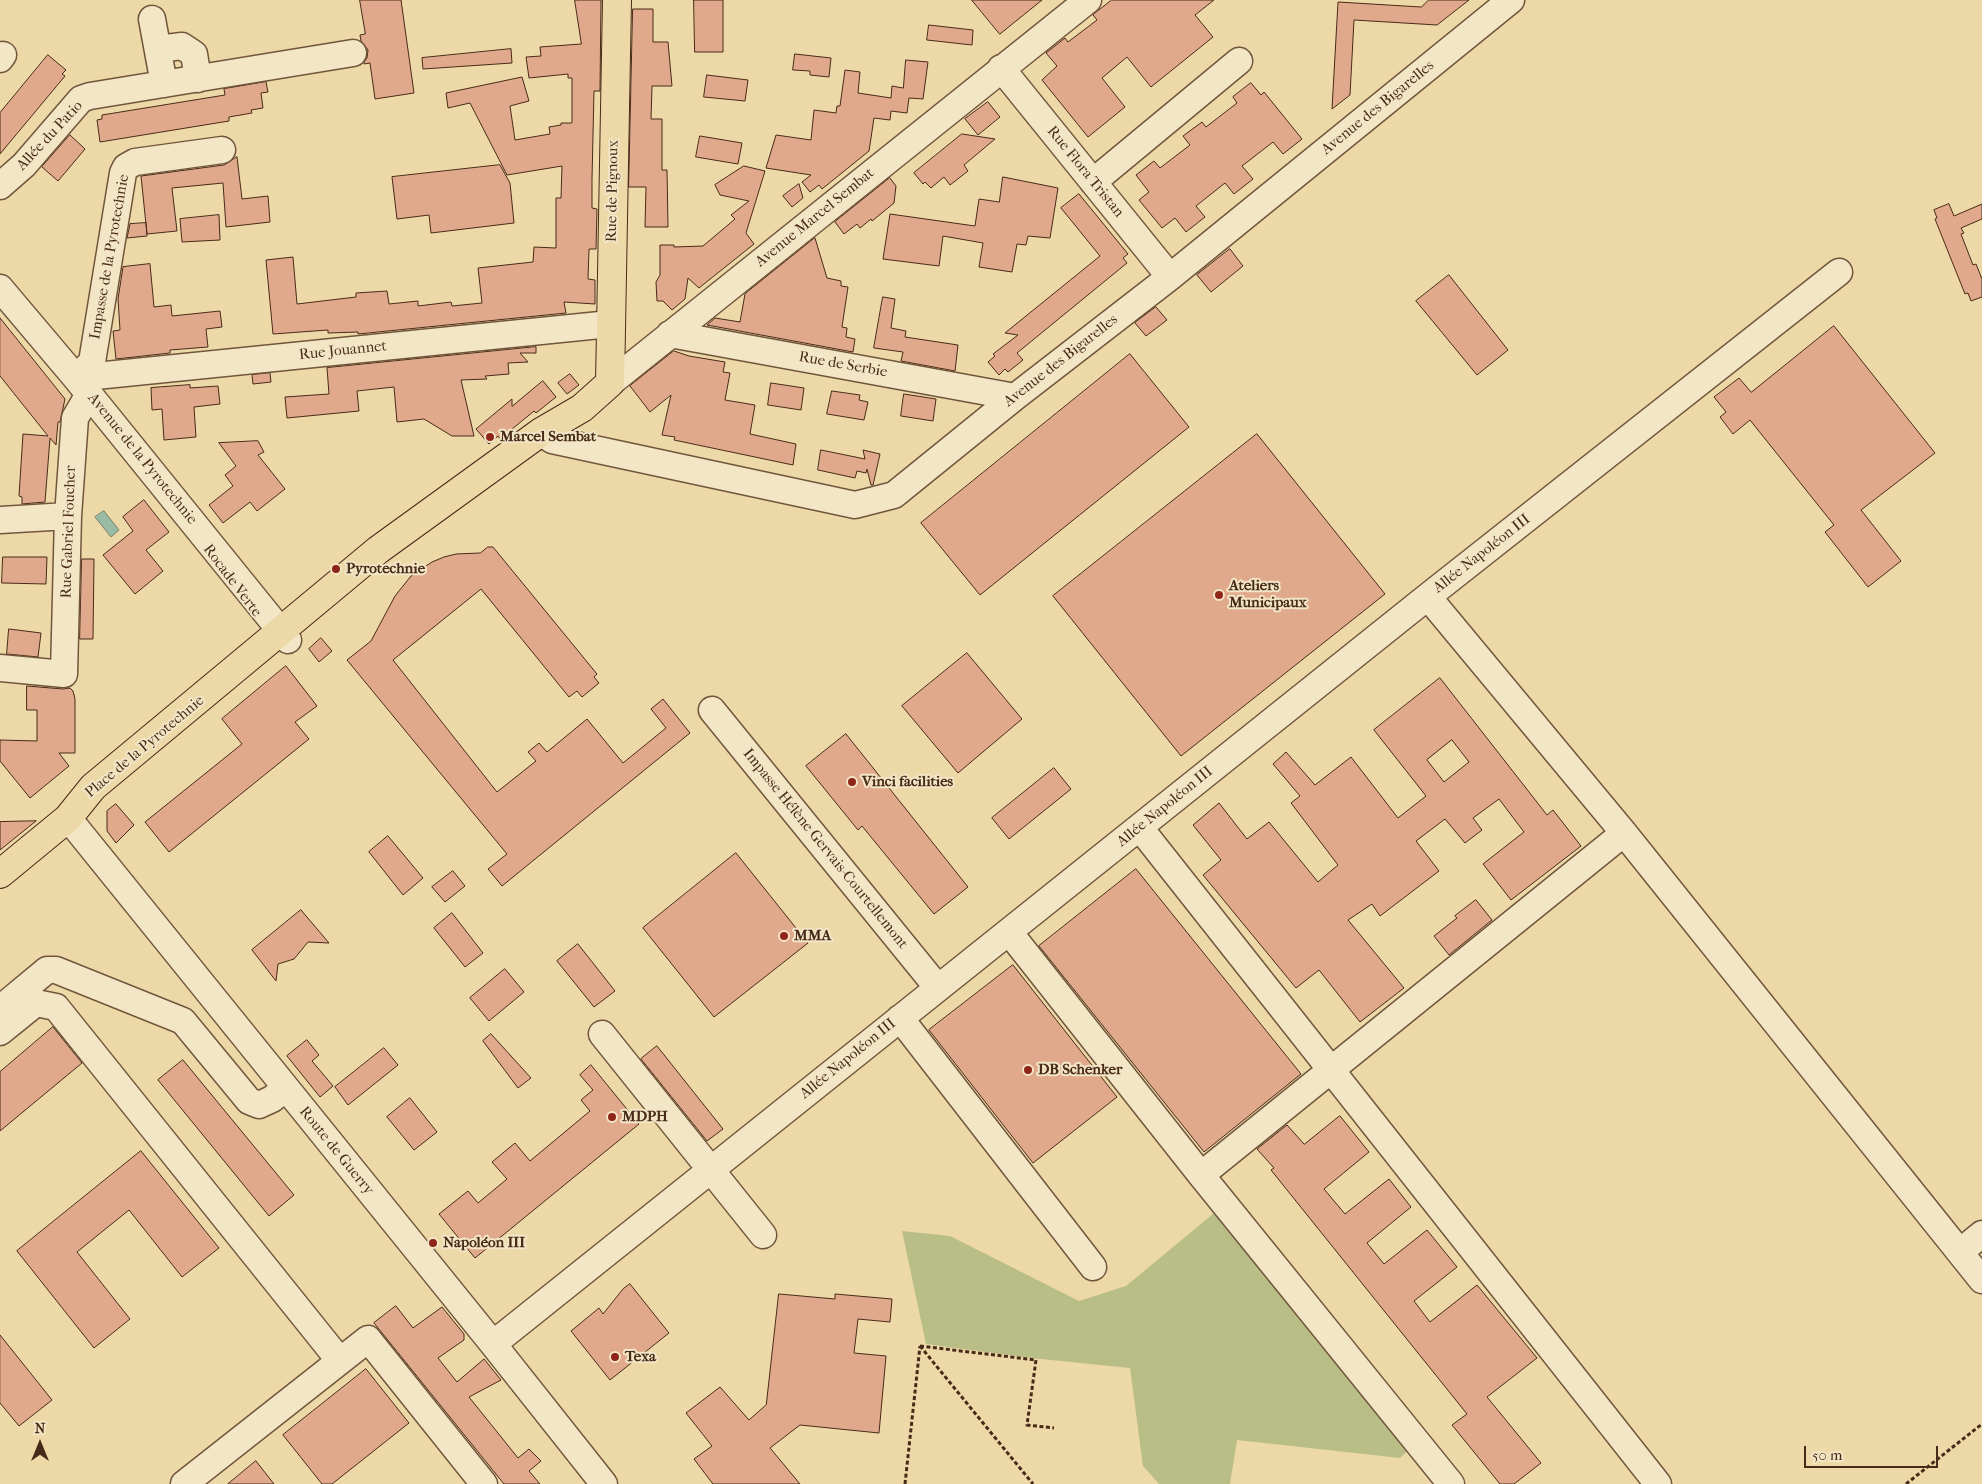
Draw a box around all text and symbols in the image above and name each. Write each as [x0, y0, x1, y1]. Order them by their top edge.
street label: Avenue des Bigarelles [1318, 57, 1438, 159]
street label: Allée du Patio [13, 97, 87, 175]
street label: Rue Flora Tristan [1043, 123, 1127, 221]
street label: Rue de Pignoux [603, 140, 623, 242]
street label: Avenue Marcel Sembat [752, 165, 878, 271]
street label: Impasse de la Pyrotechnie [87, 173, 133, 341]
street label: Avenue des Bigarelles [1000, 311, 1122, 411]
street label: Rue Jouannet [298, 337, 388, 365]
street label: Rue de Serbie [797, 348, 889, 382]
street label: Avenue de la Pyrotechnie [83, 390, 201, 528]
place label: Marcel Sembat [500, 428, 596, 446]
marker: Marcel Sembat [484, 431, 496, 443]
street label: Rue Gabriel Foucher [58, 465, 80, 599]
street label: Allée Napoléon III [1430, 511, 1534, 597]
street label: Rocade Verte [199, 541, 265, 621]
place label: Pyrotechnie [346, 560, 425, 578]
marker: Pyrotechnie [330, 563, 342, 575]
place label: Ateliers Municipaux [1229, 577, 1306, 612]
marker: Ateliers Municipaux [1213, 589, 1225, 601]
street label: Place de la Pyrotechnie [82, 692, 208, 802]
street label: Impasse Hélène Gervais-Courtellemont [739, 745, 911, 953]
street label: Allée Napoléon III [1113, 763, 1217, 851]
place label: Vinci facilities [862, 773, 953, 791]
marker: Vinci facilities [846, 776, 858, 788]
place label: MMA [794, 927, 831, 945]
marker: MMA [778, 930, 790, 942]
street label: Allée Napoléon III [796, 1015, 900, 1103]
place label: DB Schenker [1038, 1061, 1122, 1079]
marker: DB Schenker [1022, 1064, 1034, 1076]
street label: Route de Guerry [295, 1103, 377, 1199]
place label: MDPH [622, 1108, 668, 1126]
marker: MDPH [606, 1111, 618, 1123]
place label: Napoléon III [443, 1234, 525, 1252]
marker: Napoléon III [427, 1237, 439, 1249]
place label: Texa [625, 1348, 656, 1366]
marker: Texa [609, 1351, 621, 1363]
north arrow [15, 1419, 65, 1469]
text: N [35, 1420, 45, 1437]
scale bar [1807, 1436, 1941, 1468]
text: 50 m [1812, 1446, 1842, 1464]

